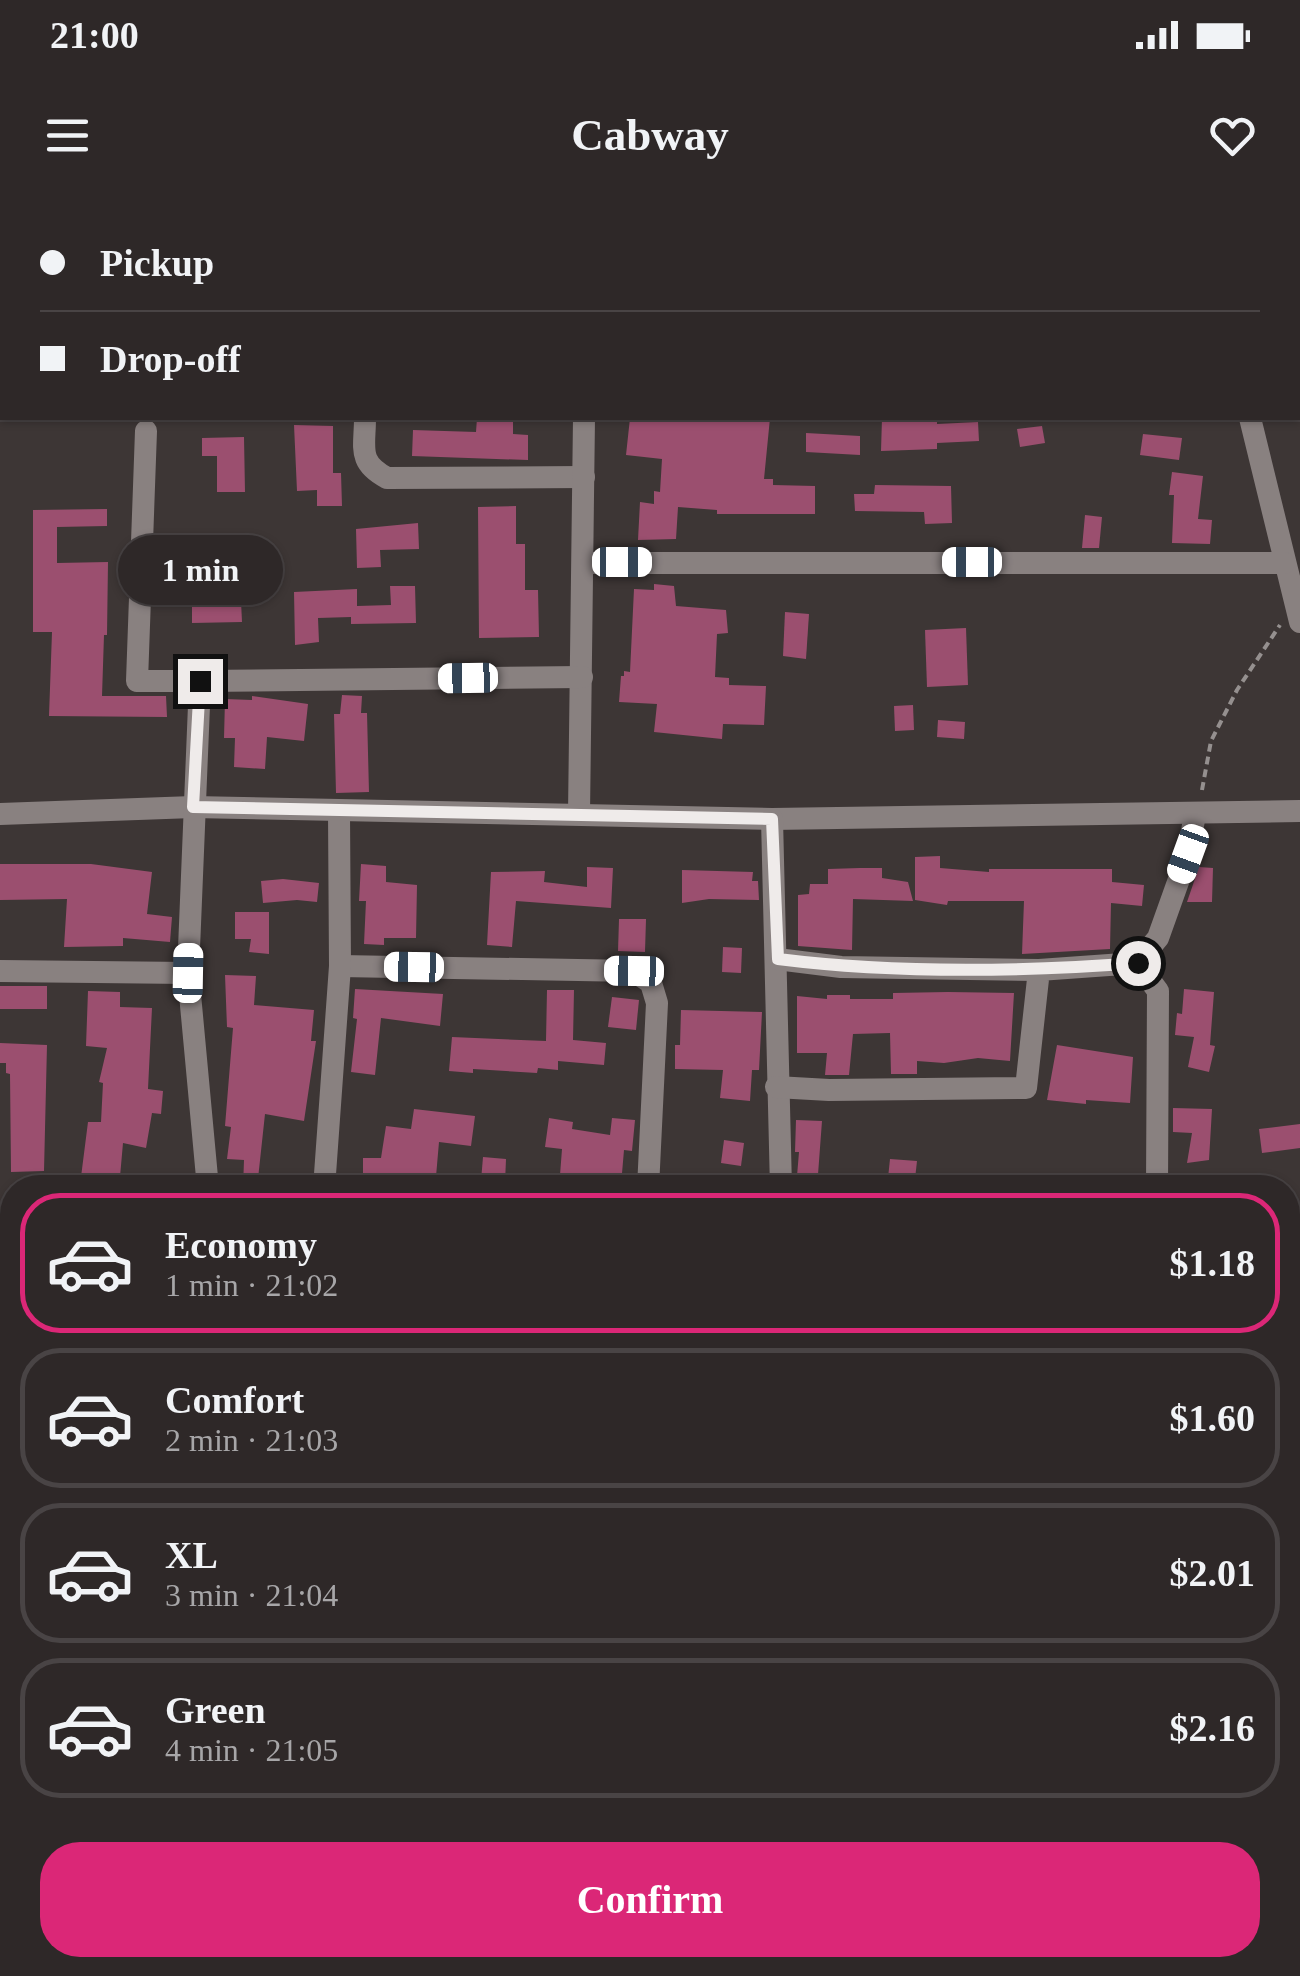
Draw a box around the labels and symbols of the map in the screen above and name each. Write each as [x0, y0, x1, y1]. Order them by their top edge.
callout: 1 min [118, 536, 282, 606]
car [592, 547, 652, 577]
car [942, 547, 1002, 577]
route end [178, 659, 223, 704]
car [438, 662, 498, 694]
car [1164, 821, 1212, 887]
route start [1116, 941, 1161, 986]
car [172, 943, 204, 1003]
car [384, 951, 444, 983]
car [604, 955, 664, 987]

